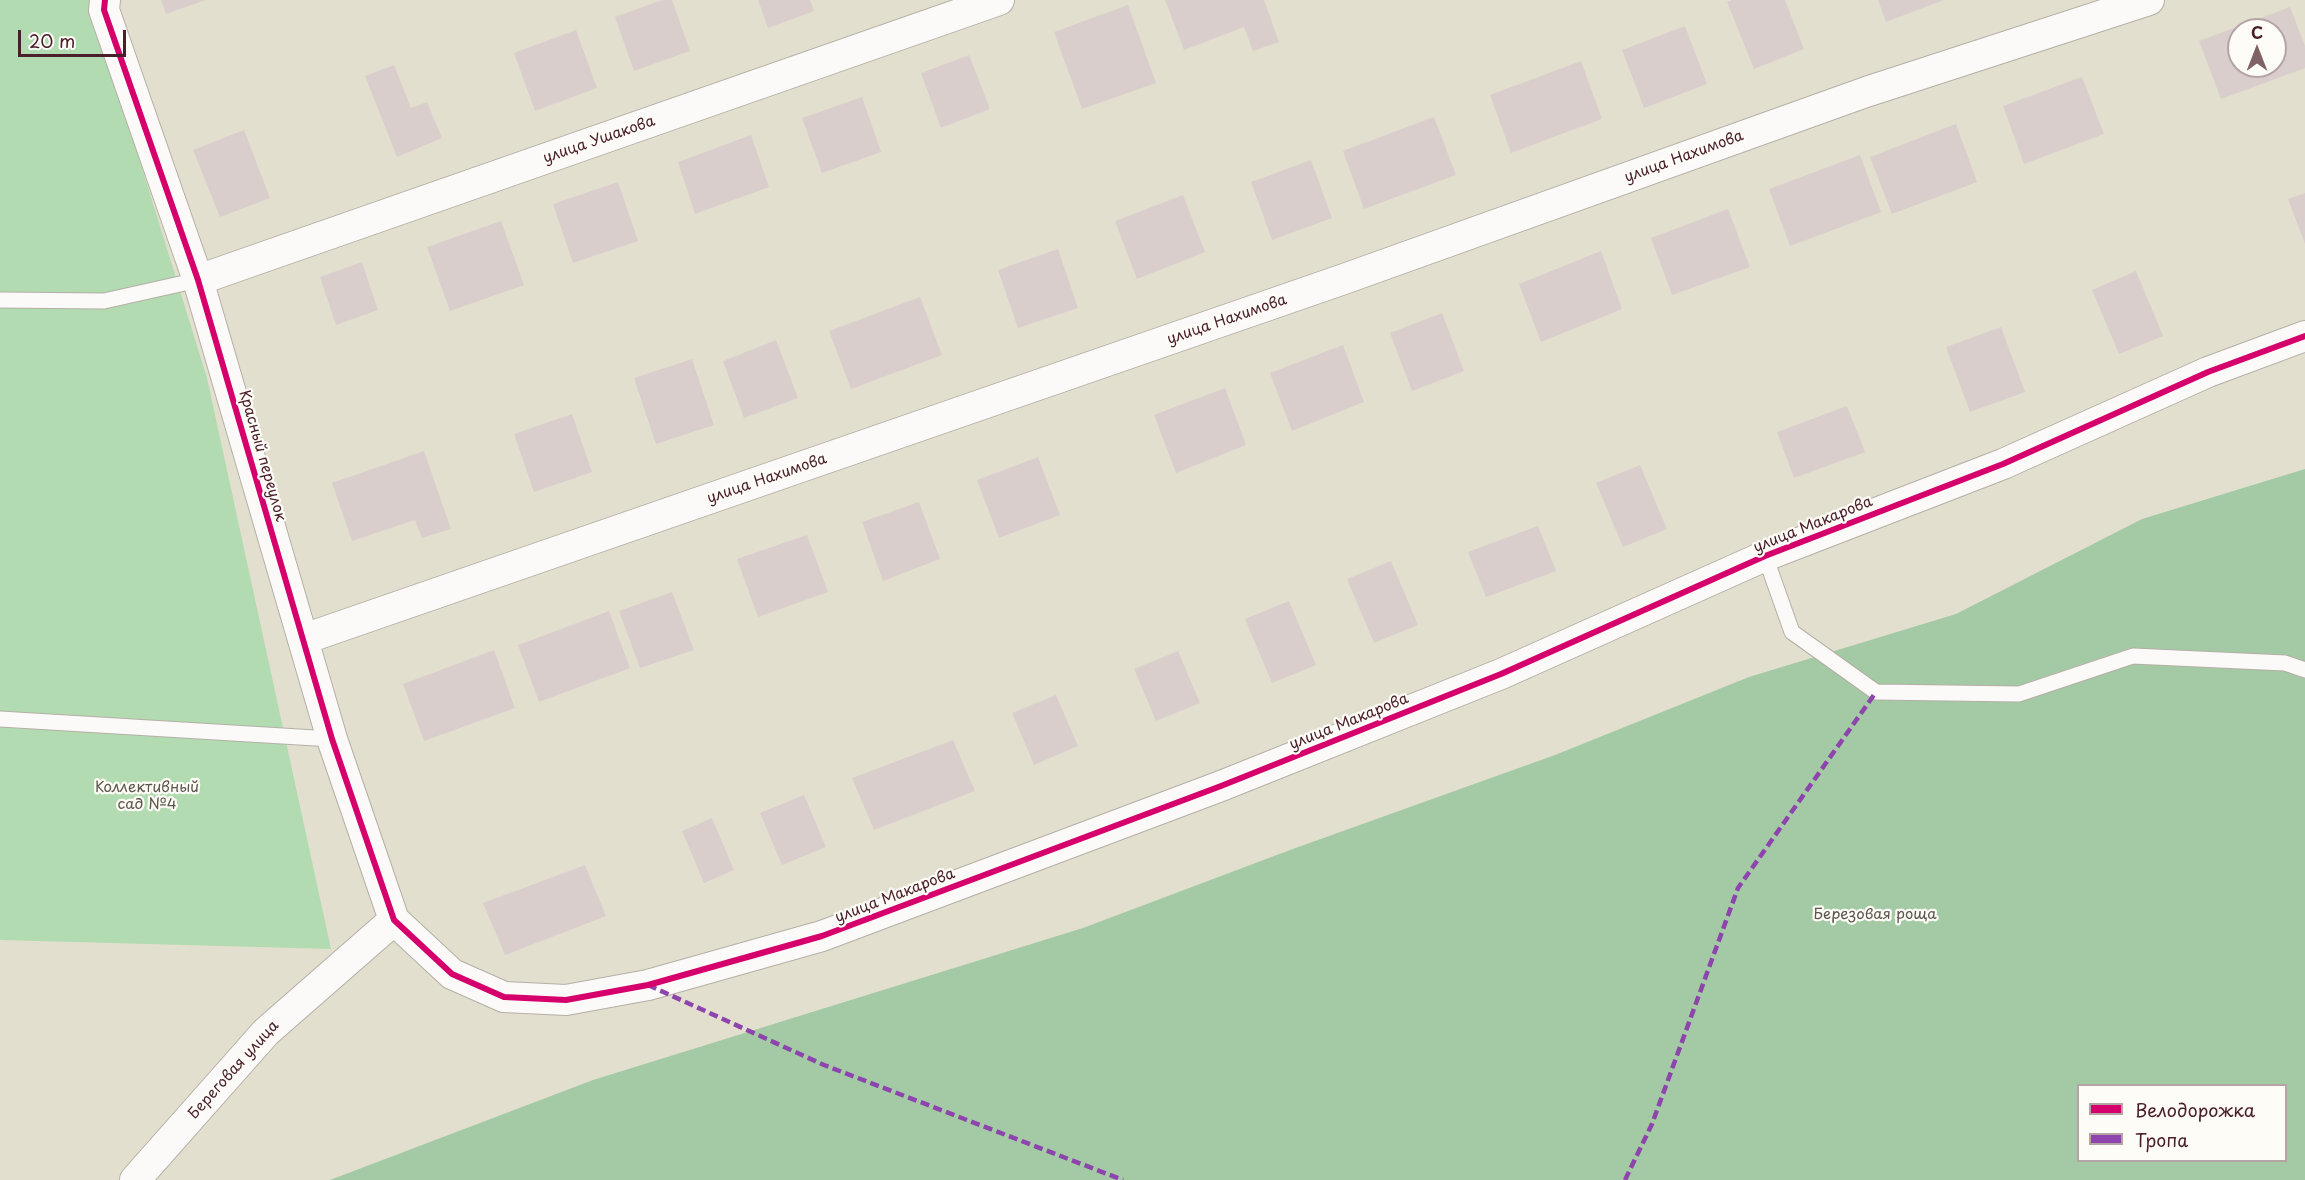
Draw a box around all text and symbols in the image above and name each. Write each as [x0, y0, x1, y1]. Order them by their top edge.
scale bar [21, 18, 129, 56]
north arrow [2227, 18, 2287, 78]
text: С [2251, 20, 2263, 44]
text: 20 m [29, 27, 75, 54]
street label: улица Ушакова [541, 112, 657, 168]
street label: улица Нахимова [1622, 127, 1746, 187]
street label: улица Нахимова [1165, 291, 1289, 349]
street label: Красный переулок [235, 388, 289, 524]
street label: улица Нахимова [705, 450, 829, 508]
street label: улица Макарова [1751, 493, 1875, 557]
street label: улица Макарова [1287, 690, 1411, 754]
park label: Коллективный сад №4 [95, 779, 199, 814]
street label: улица Макарова [833, 865, 957, 927]
park label: Березовая роща [1813, 906, 1937, 924]
street label: Береговая улица [185, 1017, 283, 1123]
legend [2077, 1084, 2287, 1162]
text: Велодорожка [2135, 1096, 2255, 1123]
text: Тропа [2135, 1126, 2188, 1153]

